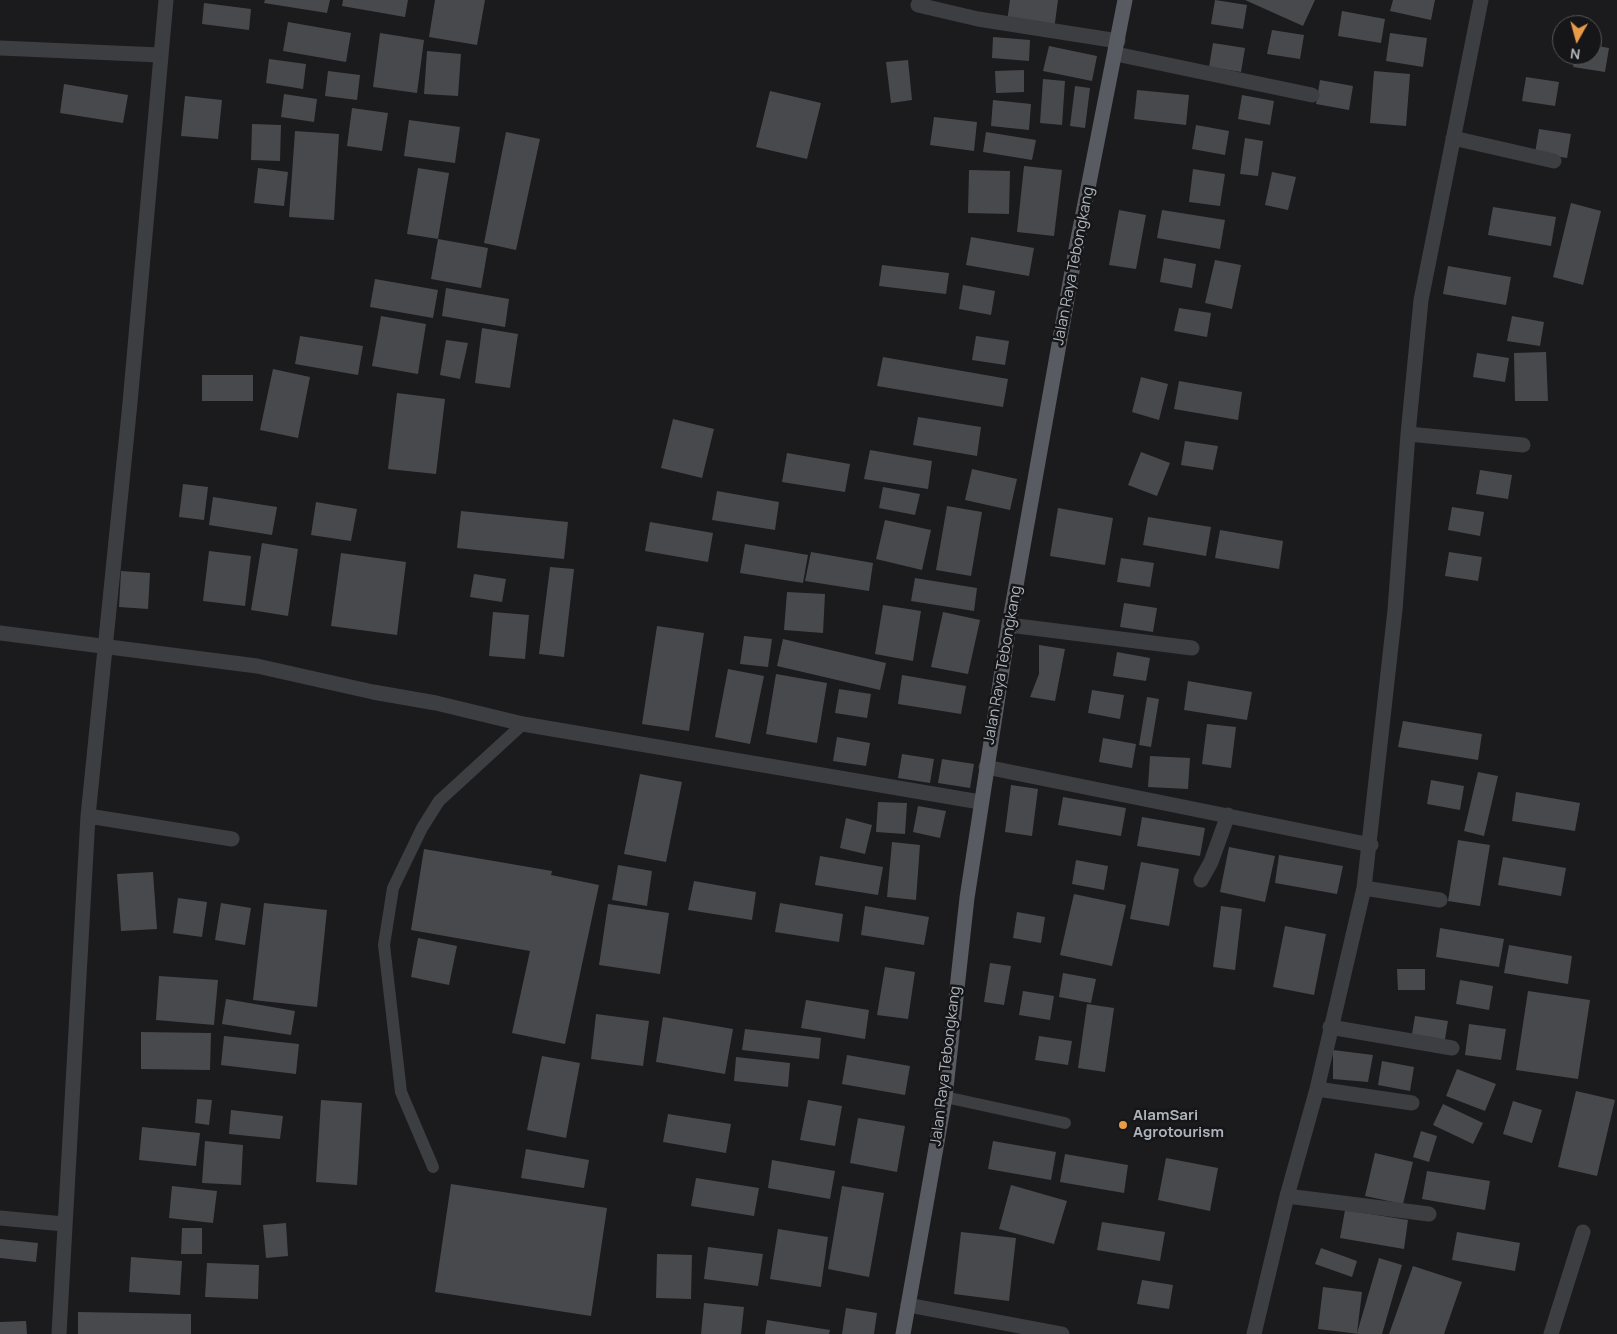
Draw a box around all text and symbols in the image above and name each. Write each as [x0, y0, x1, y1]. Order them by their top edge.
north arrow [1552, 15, 1602, 65]
text: N [1569, 44, 1581, 64]
street label: Jalan Raya Tebongkang [1050, 185, 1098, 347]
street label: Jalan Raya Tebongkang [980, 584, 1026, 746]
street label: Jalan Raya Tebongkang [927, 985, 965, 1147]
place label: AlamSari Agrotourism [1133, 1107, 1224, 1142]
marker: AlamSari Agrotourism [1117, 1119, 1129, 1131]

